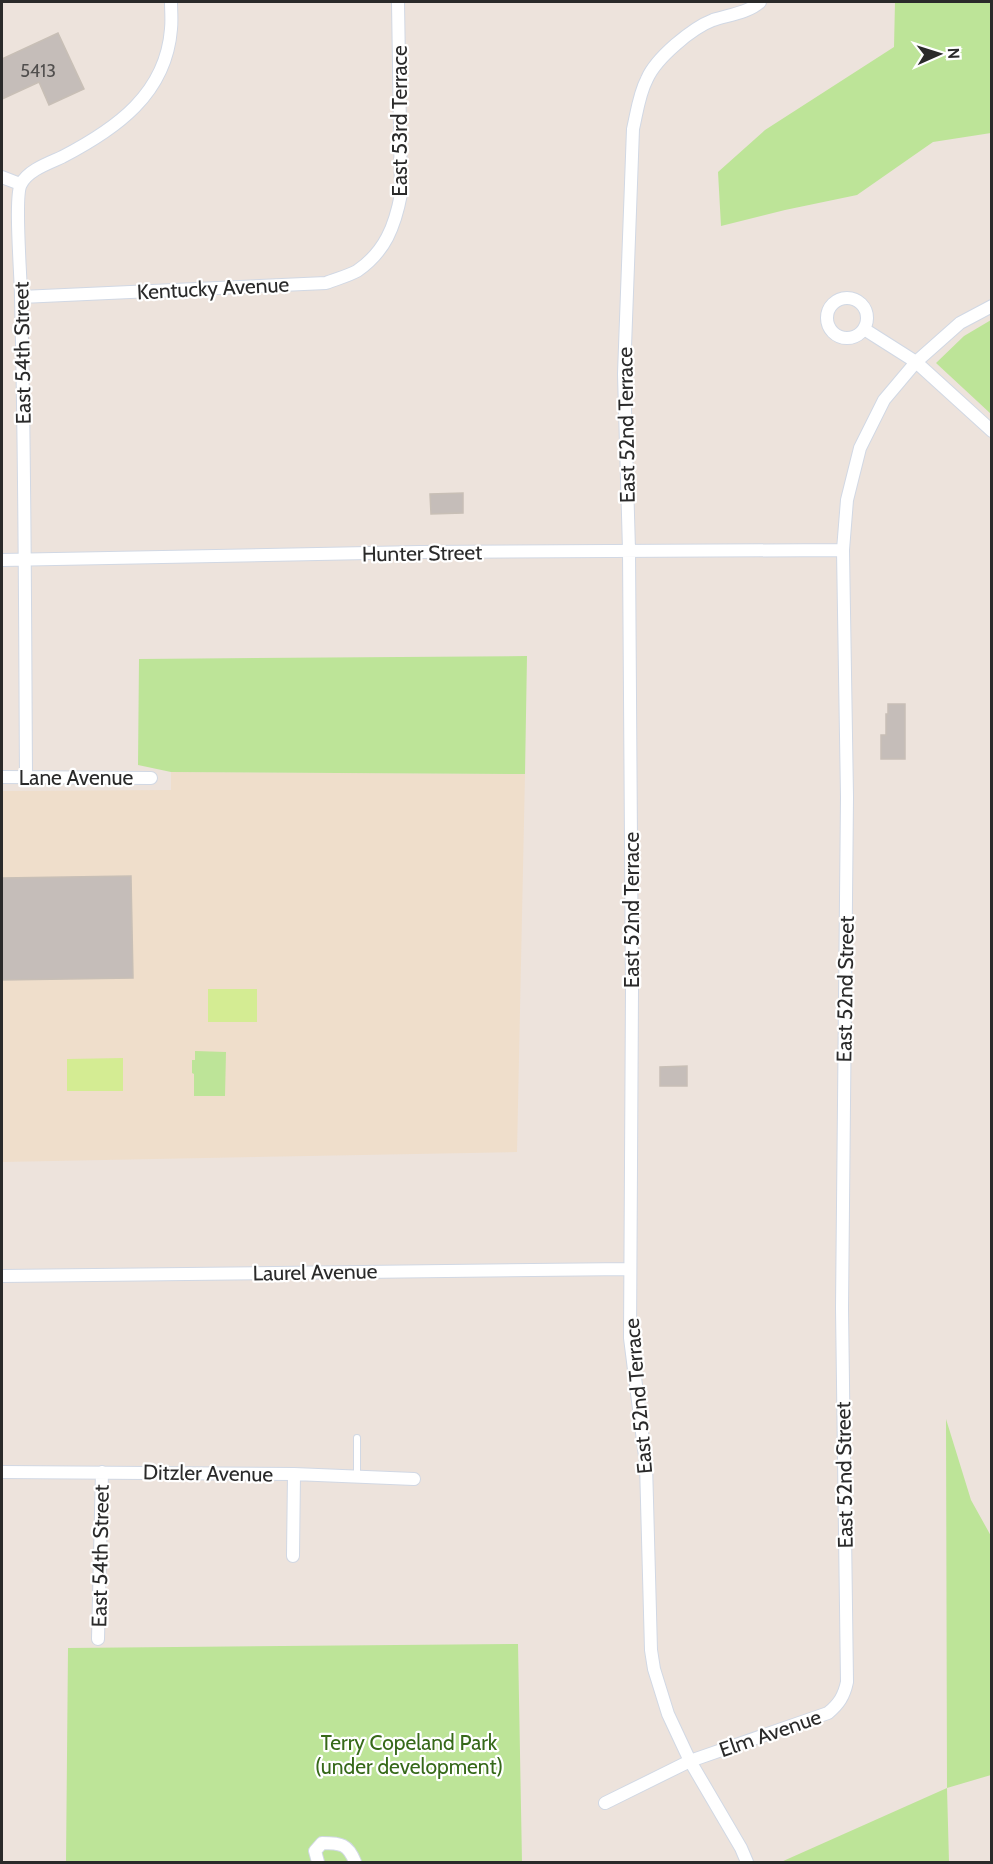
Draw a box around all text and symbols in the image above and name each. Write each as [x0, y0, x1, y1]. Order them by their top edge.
north arrow [909, 24, 969, 84]
street label: East 53rd Terrace [387, 45, 412, 197]
text: N [944, 47, 963, 59]
house number: 5413 [20, 60, 56, 82]
street label: Kentucky Avenue [136, 272, 290, 304]
street label: East 54th Street [8, 281, 36, 425]
street label: East 52nd Terrace [612, 346, 640, 503]
street label: Hunter Street [362, 539, 482, 567]
street label: Lane Avenue [19, 765, 133, 790]
street label: East 52nd Terrace [619, 832, 644, 988]
street label: East 52nd Street [831, 915, 859, 1063]
street label: Laurel Avenue [252, 1258, 378, 1286]
street label: East 52nd Terrace [619, 1317, 657, 1475]
street label: East 52nd Street [830, 1401, 858, 1549]
street label: Ditzler Avenue [143, 1459, 273, 1487]
street label: East 54th Street [86, 1484, 114, 1628]
street label: Elm Avenue [716, 1704, 825, 1762]
park label: Terry Copeland Park (under development) [315, 1730, 503, 1779]

